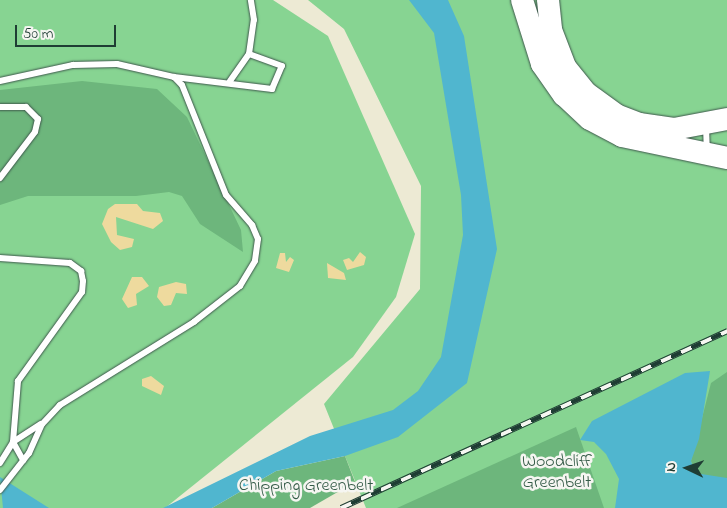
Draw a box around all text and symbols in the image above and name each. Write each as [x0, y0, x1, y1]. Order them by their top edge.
scale bar [18, 15, 119, 47]
text: 50 m [23, 23, 53, 45]
north arrow [662, 443, 712, 493]
park label: Woodcliff Greenbelt [522, 452, 592, 494]
text: N [661, 462, 682, 472]
park label: Chipping Greenbelt [239, 475, 373, 497]

